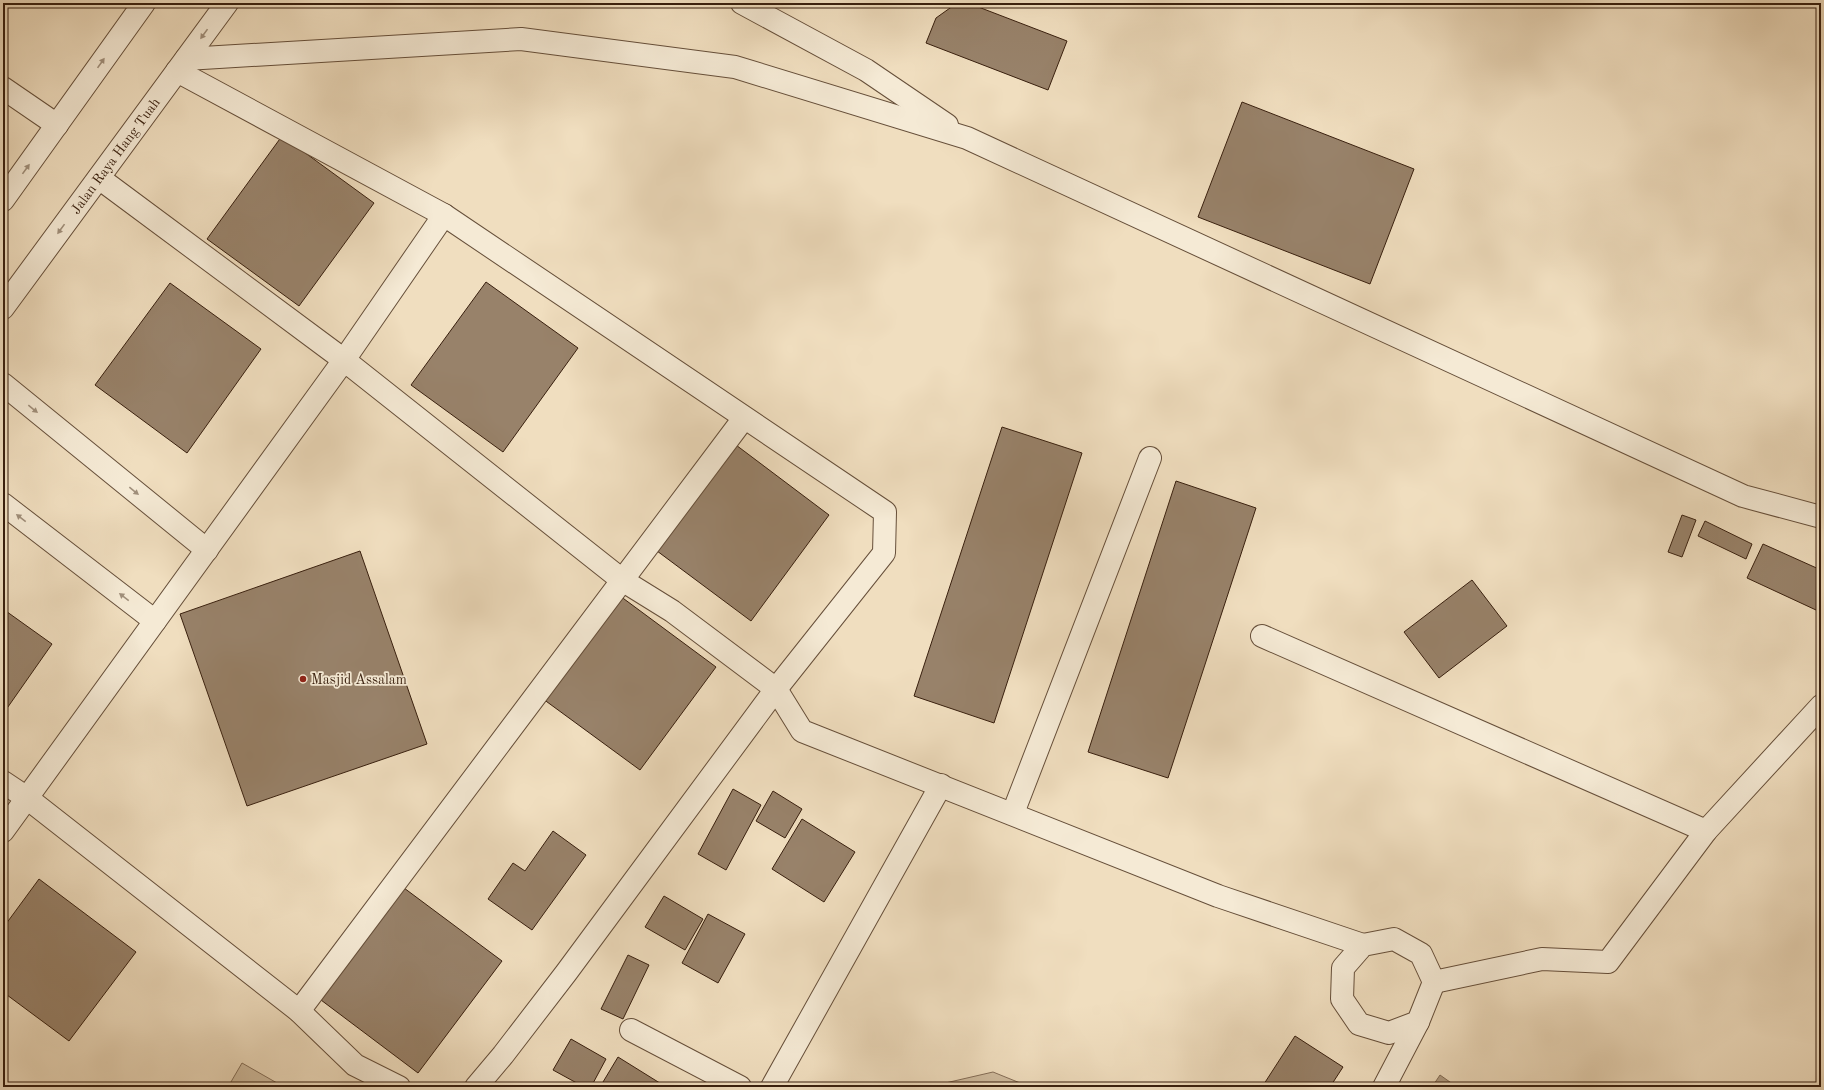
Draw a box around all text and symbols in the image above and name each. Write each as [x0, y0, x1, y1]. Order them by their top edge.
one-way arrow [200, 29, 208, 40]
one-way arrow [97, 58, 105, 68]
street label: Jalan Raya Hang Tuah [69, 95, 163, 217]
one-way arrow [22, 163, 30, 174]
one-way arrow [57, 224, 65, 235]
one-way arrow [28, 404, 39, 413]
one-way arrow [129, 486, 139, 495]
one-way arrow [16, 513, 27, 522]
one-way arrow [119, 593, 130, 601]
place label: Masjid Assalam [311, 673, 407, 687]
marker: Masjid Assalam [298, 674, 308, 684]

